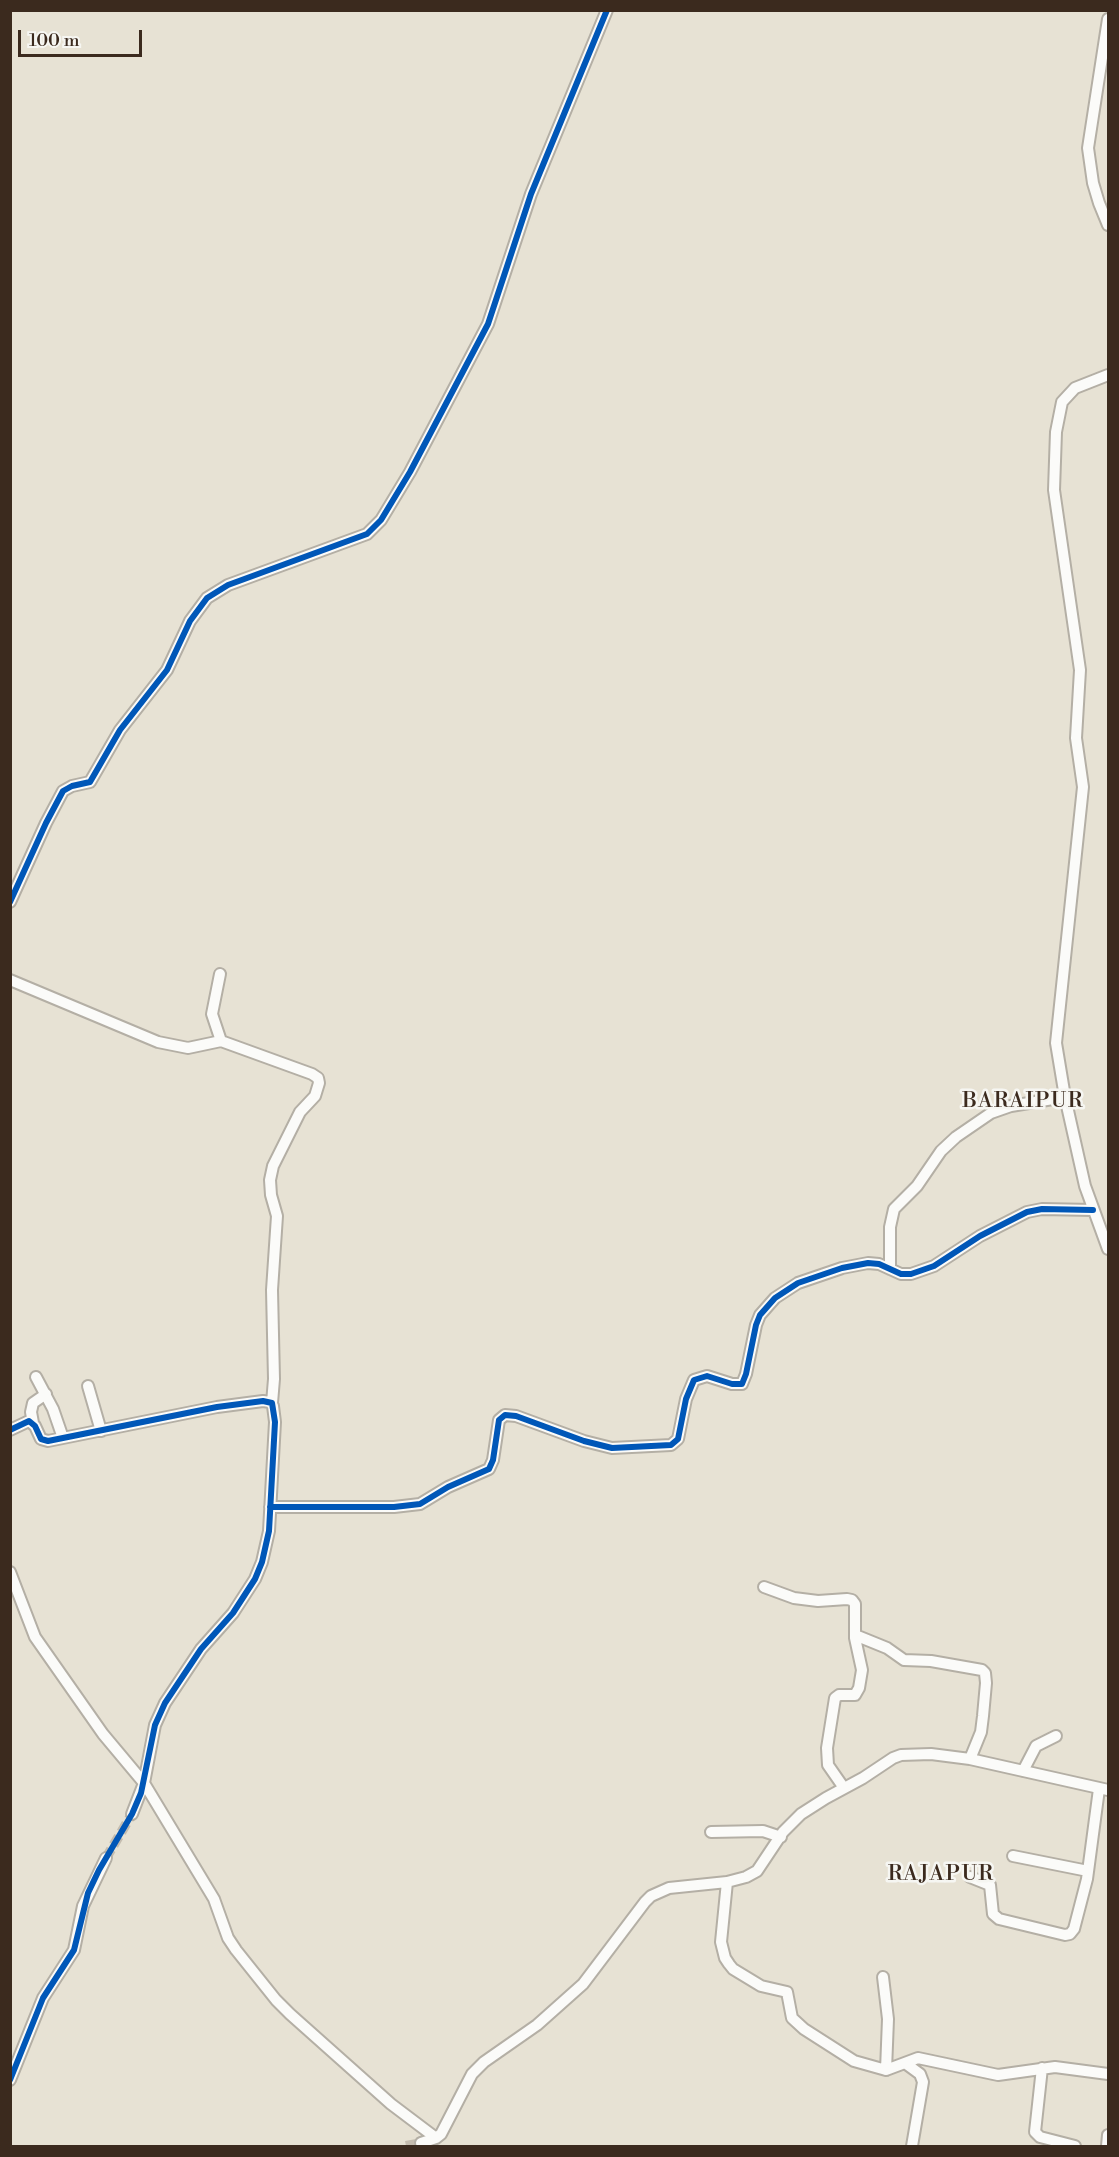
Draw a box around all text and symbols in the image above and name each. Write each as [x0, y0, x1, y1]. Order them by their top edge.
scale bar [21, 18, 146, 56]
text: 100 m [29, 29, 80, 52]
district label: BARAIPUR [962, 1089, 1084, 1115]
district label: RAJAPUR [888, 1862, 994, 1888]

